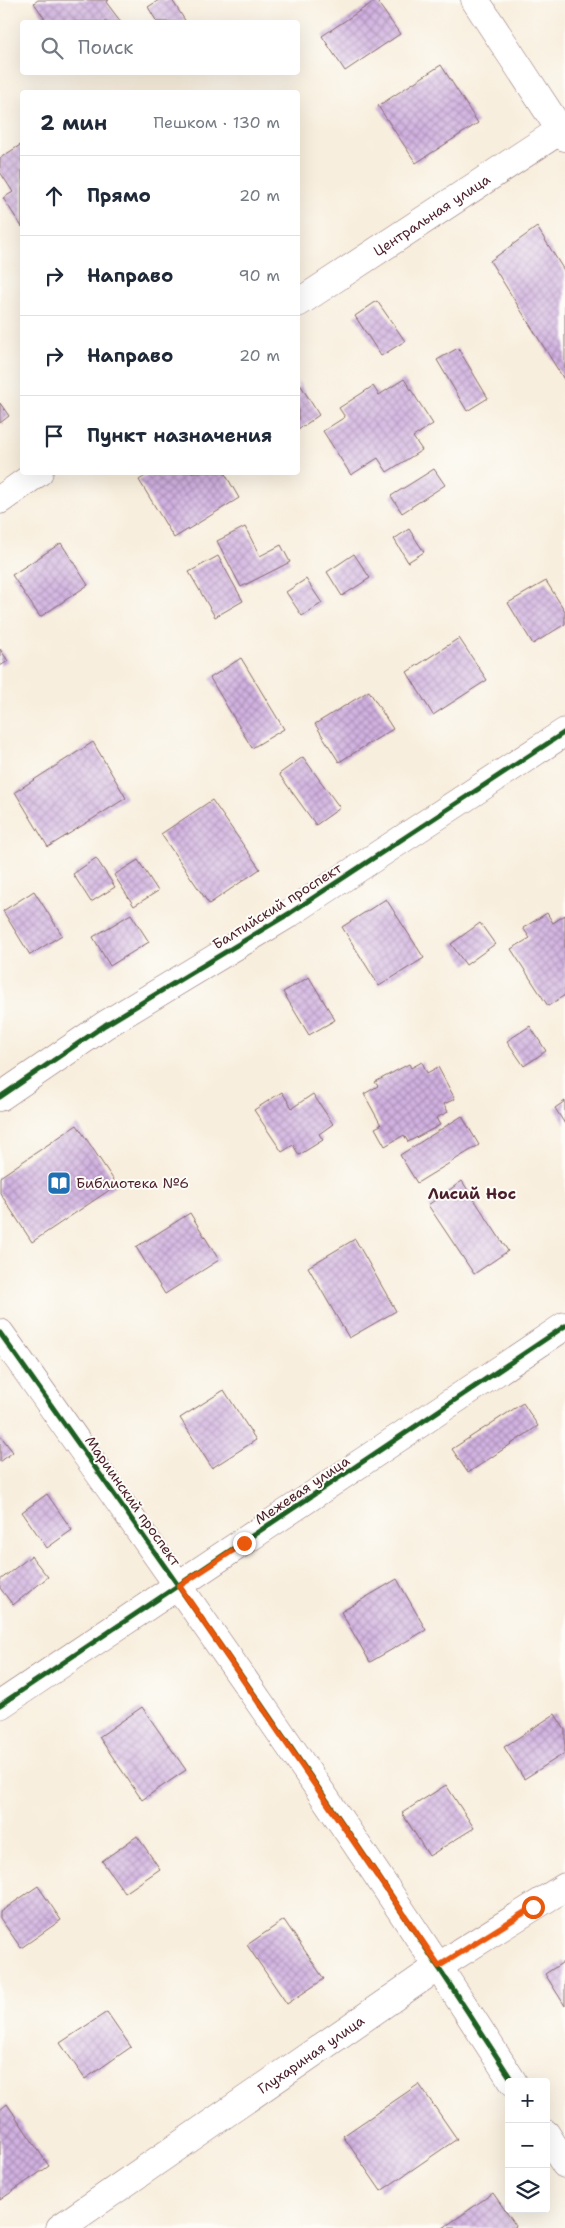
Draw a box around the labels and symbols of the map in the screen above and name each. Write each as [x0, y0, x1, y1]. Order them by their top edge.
street label: Центральная улица [370, 170, 494, 260]
street label: Балтийский проспект [209, 859, 346, 953]
library icon: Библиотека №6 [46, 1170, 72, 1196]
place label: Библиотека №6 [76, 1174, 189, 1192]
district label: Лисий Нос [428, 1183, 516, 1204]
street label: Мариинский проспект [81, 1432, 185, 1570]
street label: Межевая улица [251, 1451, 353, 1528]
route end [233, 1532, 256, 1555]
route start [522, 1896, 545, 1919]
street label: Глухариная улица [254, 2011, 368, 2098]

